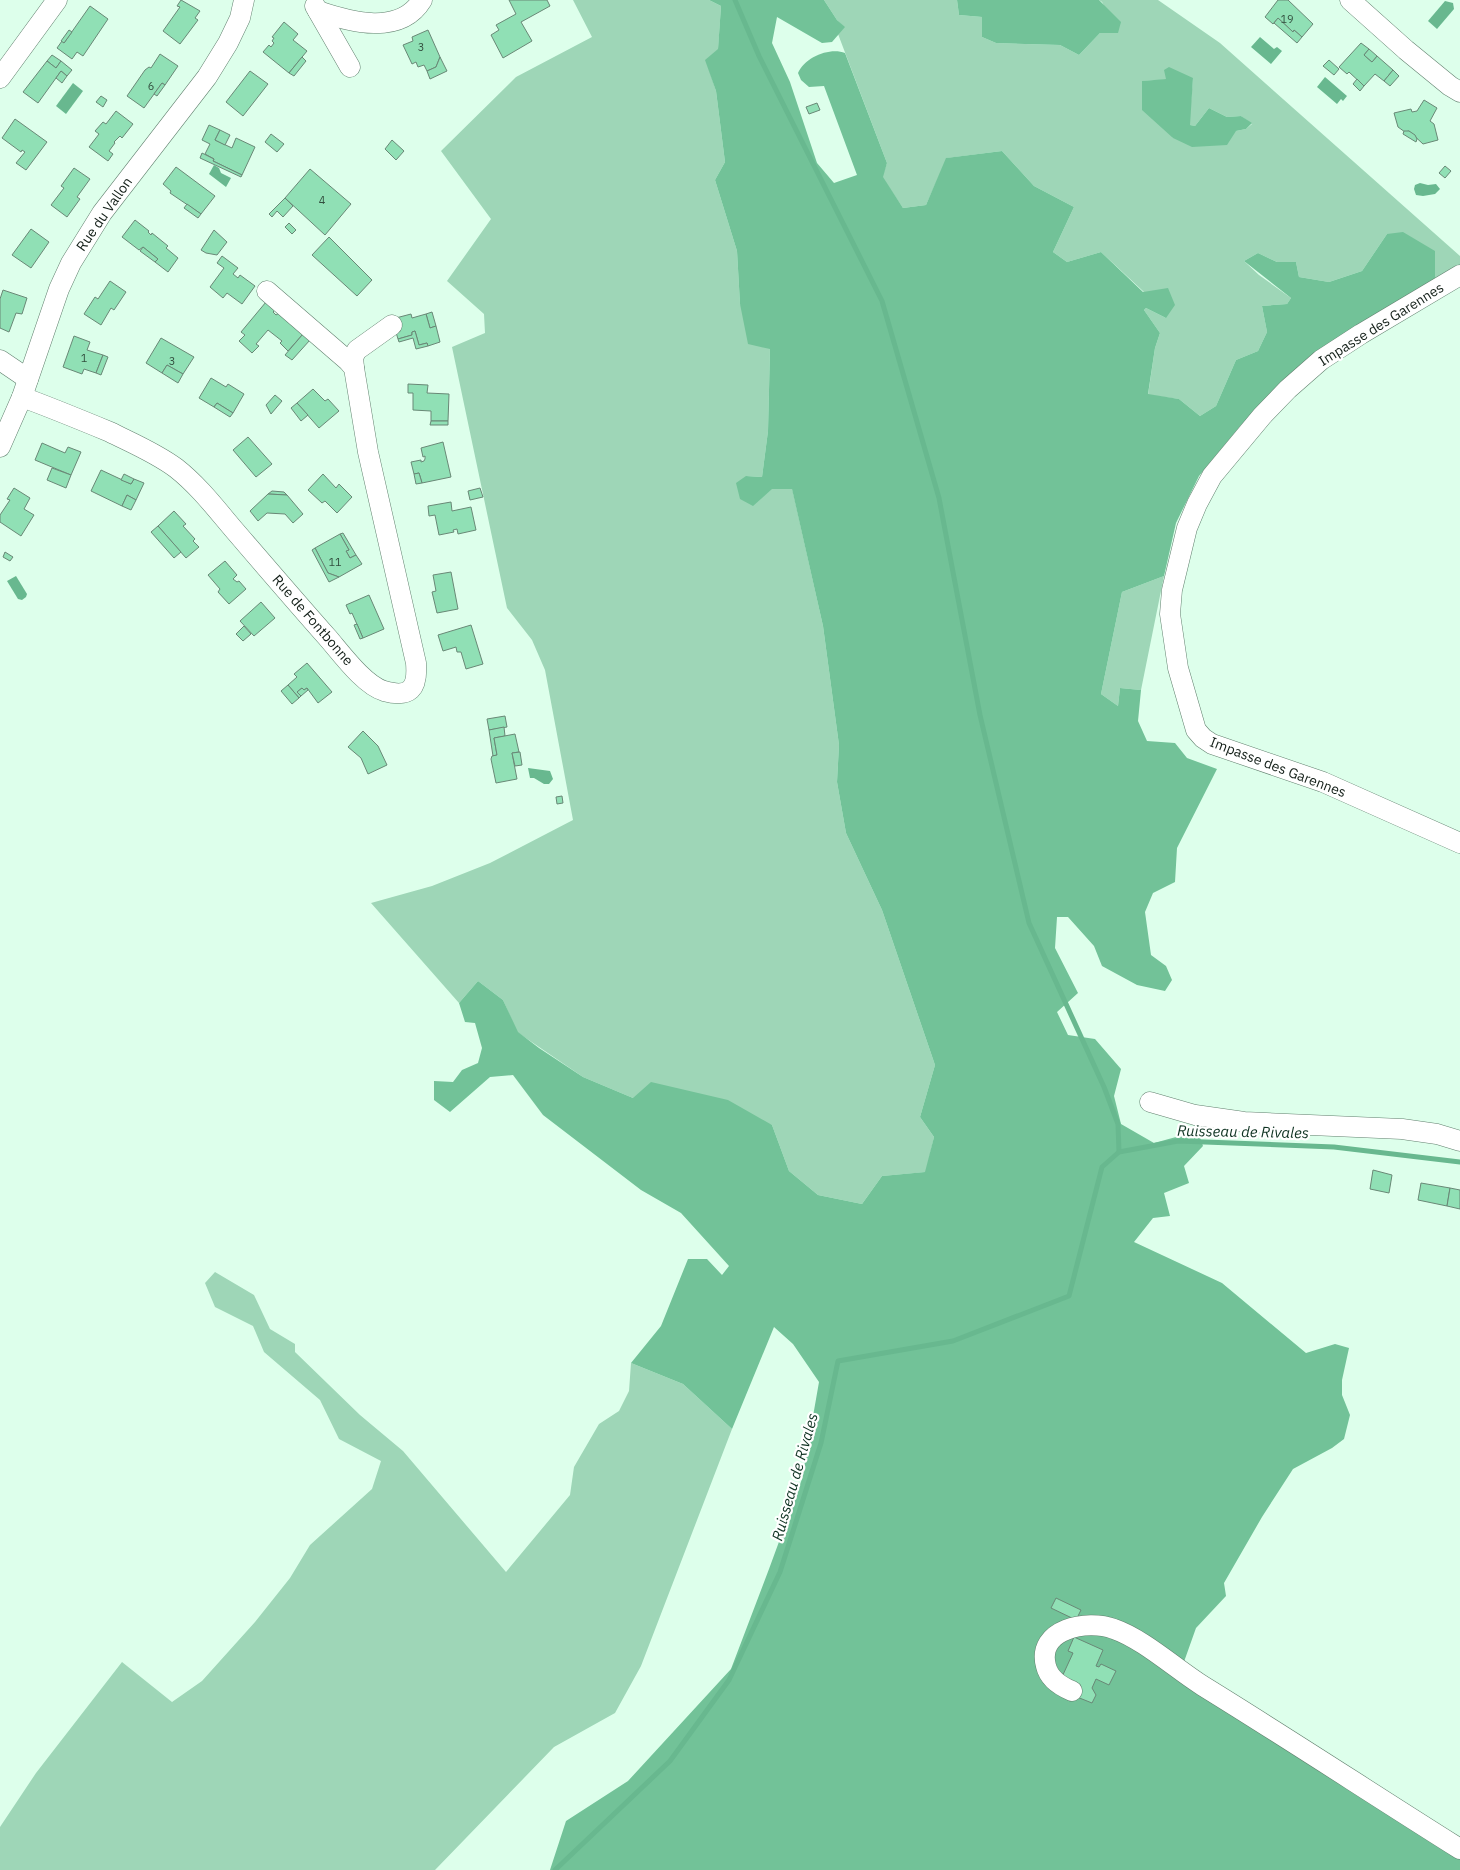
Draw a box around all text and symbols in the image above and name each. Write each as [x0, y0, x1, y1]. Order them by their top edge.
house number: 19 [1280, 12, 1294, 26]
house number: 3 [418, 40, 424, 54]
house number: 6 [148, 79, 154, 93]
street label: Rue du Vallon [72, 174, 136, 254]
house number: 4 [319, 193, 326, 207]
street label: Impasse des Garennes [1315, 278, 1447, 370]
house number: 1 [81, 351, 88, 365]
house number: 3 [169, 354, 175, 368]
house number: 11 [328, 555, 342, 569]
street label: Rue de Fontbonne [269, 571, 358, 669]
street label: Impasse des Garennes [1207, 733, 1349, 801]
water label: Ruisseau de Rivales [1177, 1121, 1309, 1142]
water label: Ruisseau de Rivales [767, 1411, 822, 1543]

